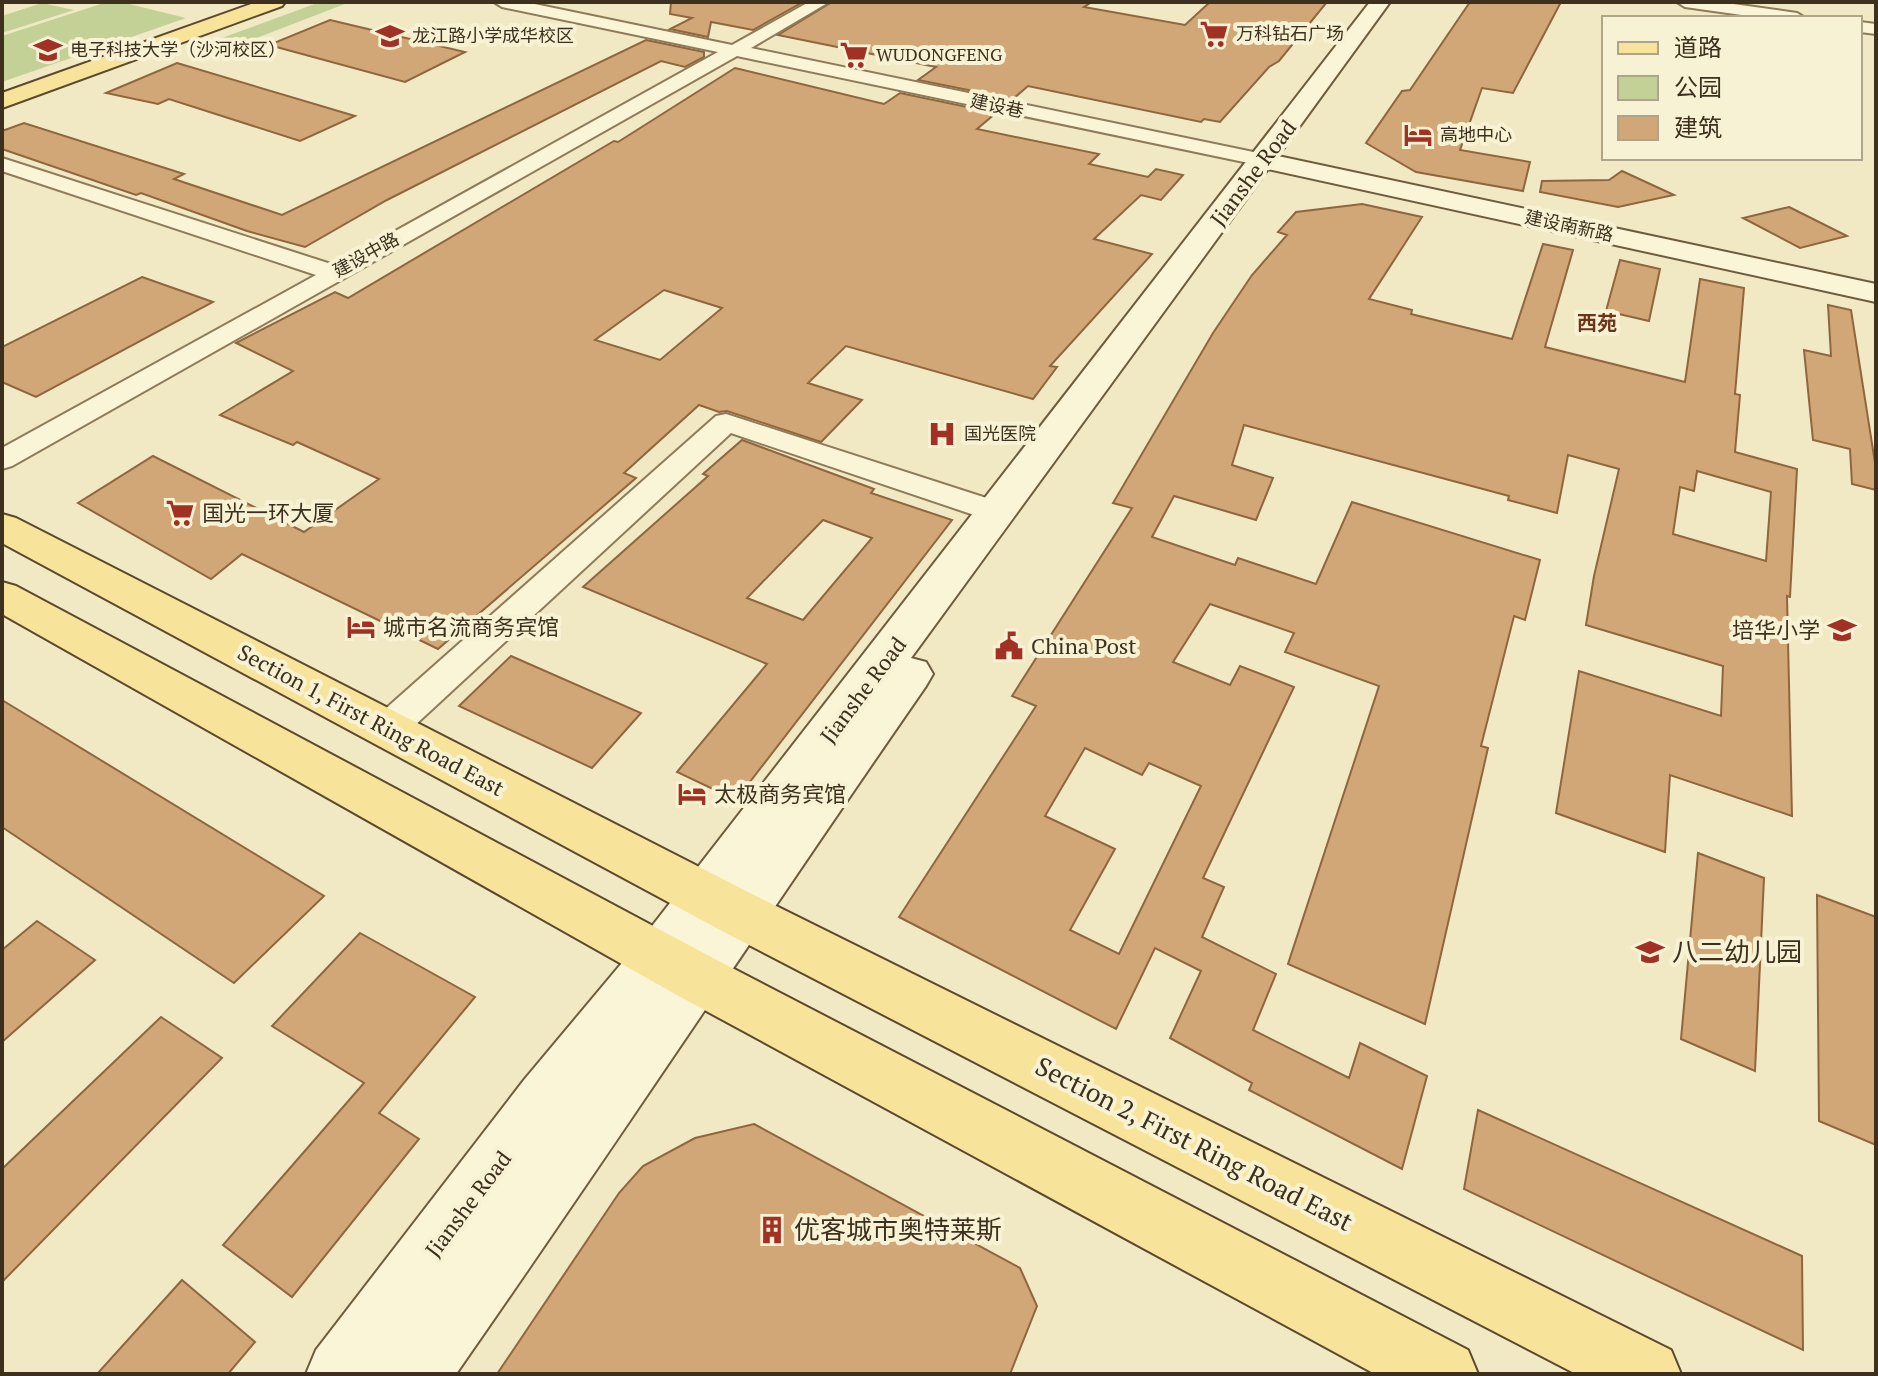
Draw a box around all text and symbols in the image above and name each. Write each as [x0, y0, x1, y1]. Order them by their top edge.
legend [1602, 16, 1862, 160]
supermarket icon: 万科钻石广场 [1199, 19, 1229, 49]
school or university icon: 龙江路小学成华校区 [375, 21, 405, 51]
place label: 万科钻石广场 [1236, 21, 1344, 45]
place label: 龙江路小学成华校区 [412, 23, 574, 47]
text: 道路 [1674, 31, 1722, 63]
school or university icon: 电子科技大学（沙河校区） [33, 35, 63, 65]
place label: 电子科技大学（沙河校区） [70, 37, 286, 61]
supermarket icon: WUDONGFENG [839, 40, 869, 70]
place label: WUDONGFENG [876, 42, 1003, 66]
text: 公园 [1674, 71, 1722, 103]
street label: 建设巷 [968, 88, 1026, 122]
text: 建筑 [1674, 111, 1722, 143]
street label: Jianshe Road [1203, 114, 1302, 232]
hotel icon: 高地中心 [1403, 120, 1433, 150]
place label: 高地中心 [1440, 122, 1512, 146]
street label: 建设南新路 [1523, 204, 1616, 246]
street label: 建设中路 [328, 226, 403, 282]
district label: 西苑 [1577, 309, 1617, 336]
hospital icon: 国光医院 [927, 419, 957, 449]
place label: 国光医院 [964, 421, 1036, 445]
supermarket icon: 国光一环大厦 [165, 498, 195, 528]
place label: 国光一环大厦 [202, 498, 334, 527]
hotel icon: 城市名流商务宾馆 [346, 612, 376, 642]
place label: 城市名流商务宾馆 [383, 612, 559, 641]
place label: 培华小学 [1732, 615, 1820, 644]
school or university icon: 培华小学 [1827, 615, 1857, 645]
street label: Jianshe Road [813, 631, 912, 749]
public building icon: China Post [994, 631, 1024, 661]
place label: China Post [1031, 631, 1137, 660]
street label: Section 1, First Ring Road East [233, 637, 509, 802]
hotel icon: 太极商务宾馆 [677, 779, 707, 809]
place label: 太极商务宾馆 [714, 779, 846, 808]
place label: 八二幼儿园 [1672, 934, 1802, 968]
school or university icon: 八二幼儿园 [1635, 937, 1665, 967]
street label: Section 2, First Ring Road East [1030, 1048, 1359, 1238]
street label: Jianshe Road [418, 1145, 517, 1263]
place label: 优客城市奥特莱斯 [794, 1212, 1002, 1246]
building icon: 优客城市奥特莱斯 [757, 1215, 787, 1245]

